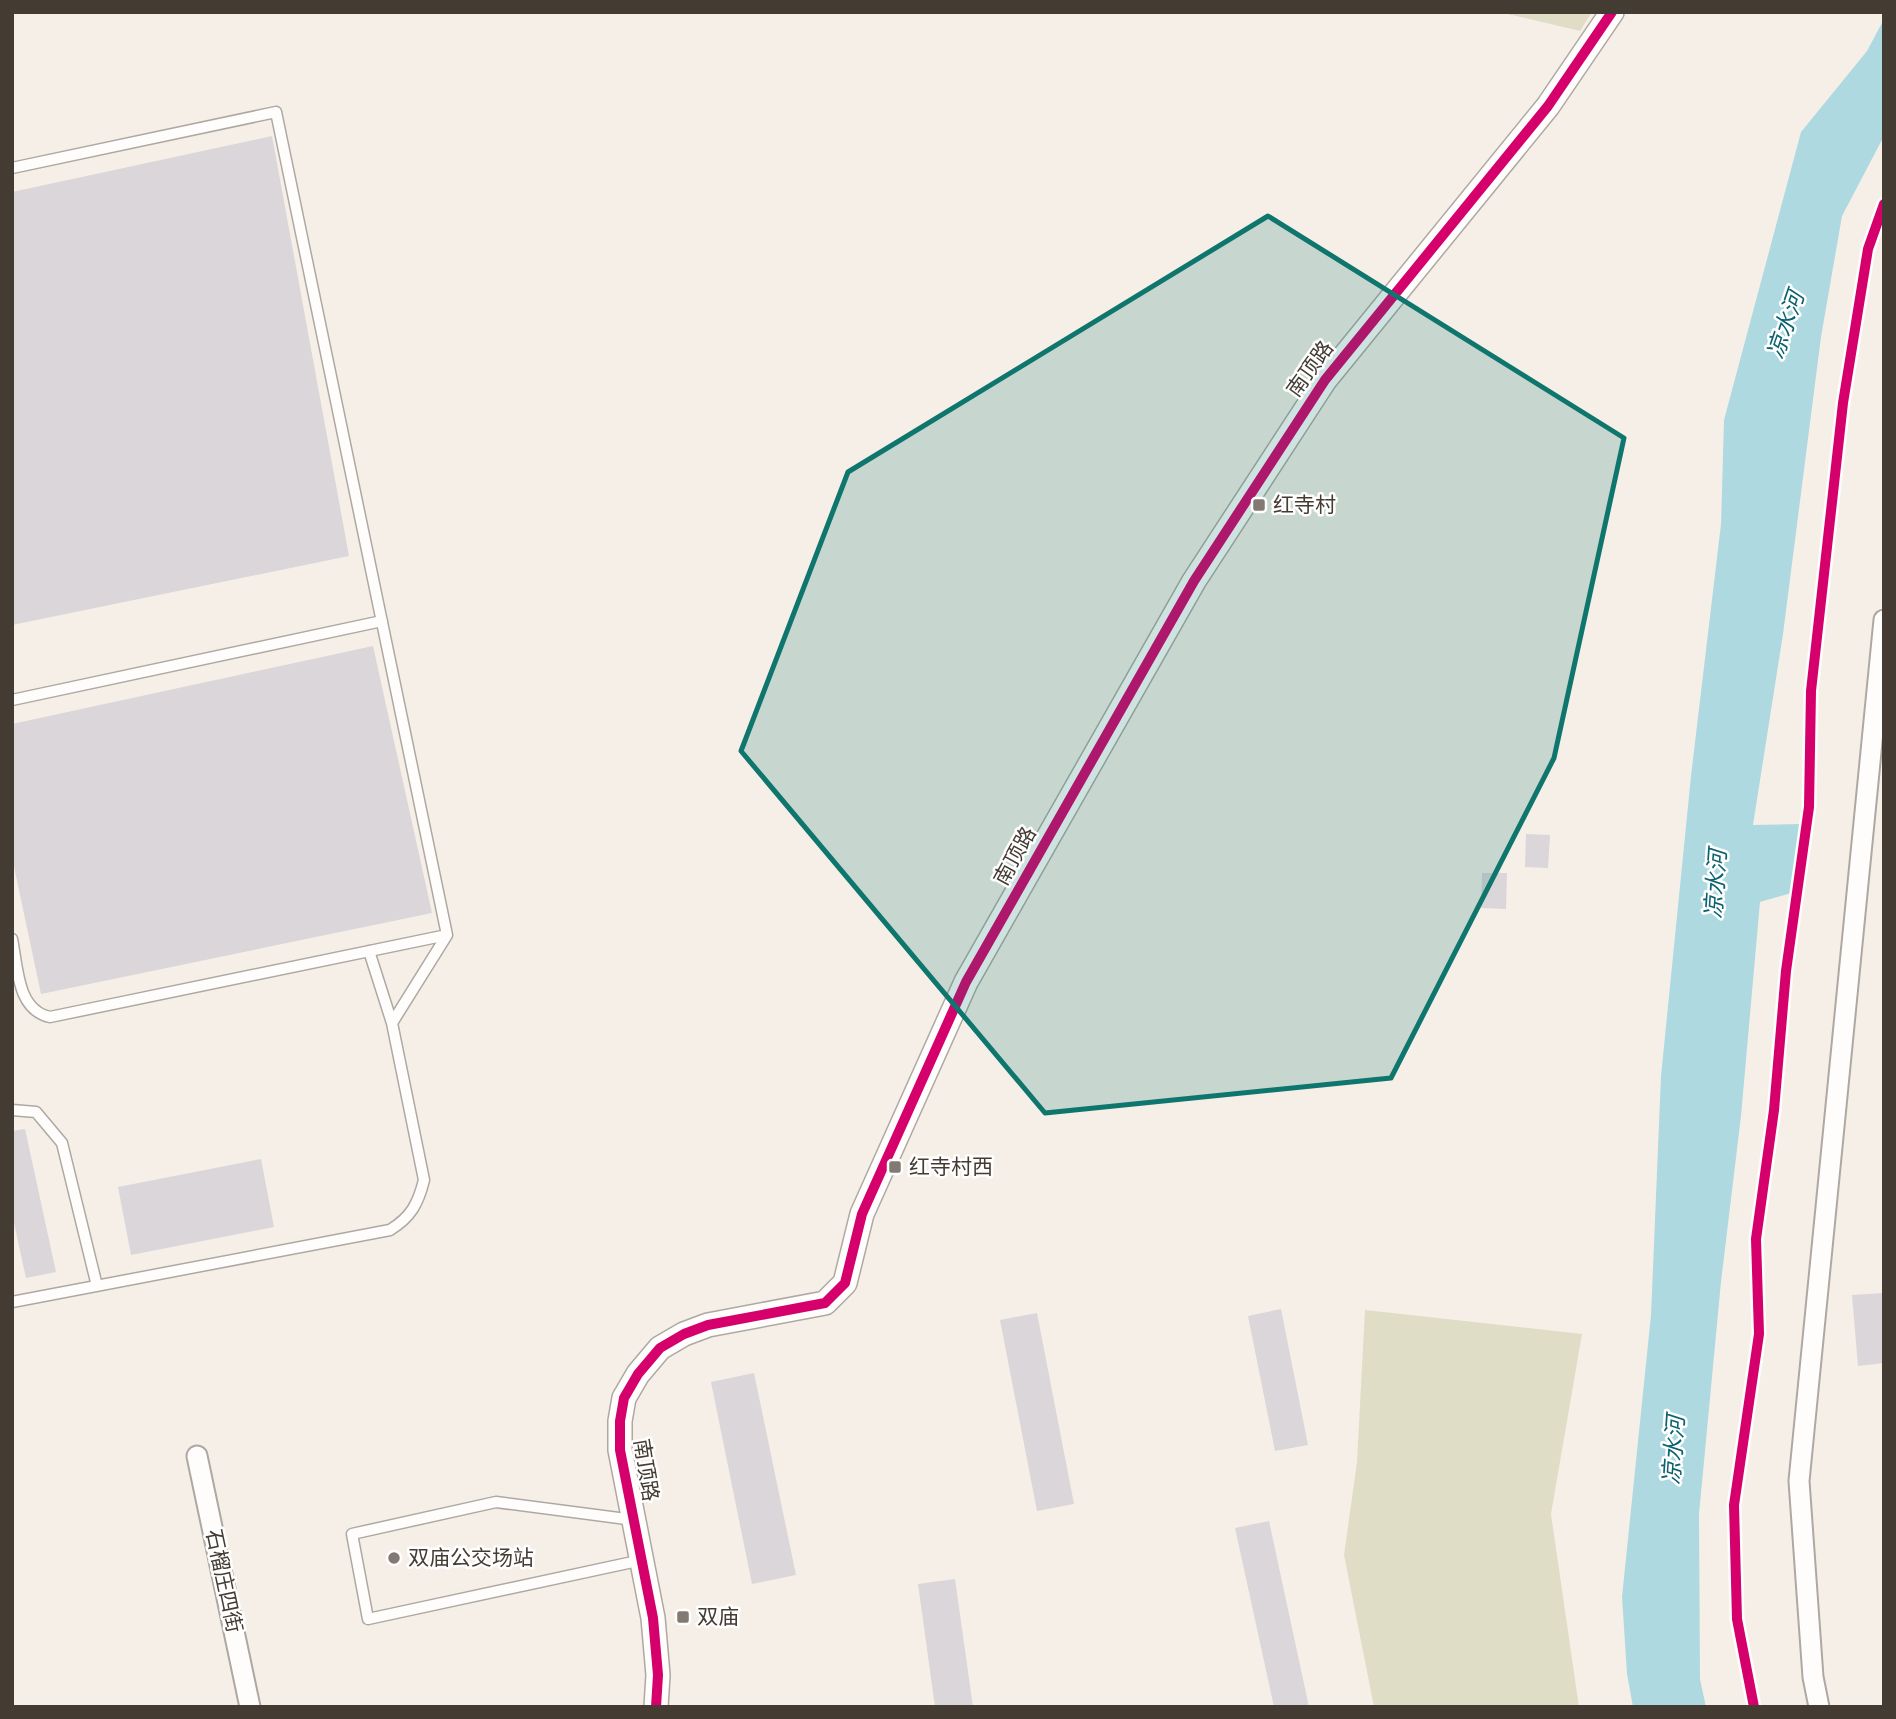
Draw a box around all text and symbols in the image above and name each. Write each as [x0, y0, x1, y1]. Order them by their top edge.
water label: 凉水河 [1762, 284, 1811, 362]
street label: 南顶路 [1282, 336, 1338, 402]
place label: 红寺村 [1273, 493, 1336, 517]
marker: 红寺村 [1251, 497, 1267, 513]
street label: 南顶路 [989, 823, 1041, 889]
water label: 凉水河 [1700, 845, 1732, 919]
place label: 红寺村西 [909, 1155, 993, 1179]
marker: 红寺村西 [887, 1159, 903, 1175]
water label: 凉水河 [1658, 1411, 1690, 1485]
street label: 南顶路 [629, 1437, 663, 1503]
street label: 石榴庄四街 [201, 1527, 247, 1635]
place label: 双庙公交场站 [408, 1546, 534, 1570]
marker: 双庙公交场站 [386, 1550, 402, 1566]
place label: 双庙 [697, 1605, 739, 1629]
marker: 双庙 [675, 1609, 691, 1625]

